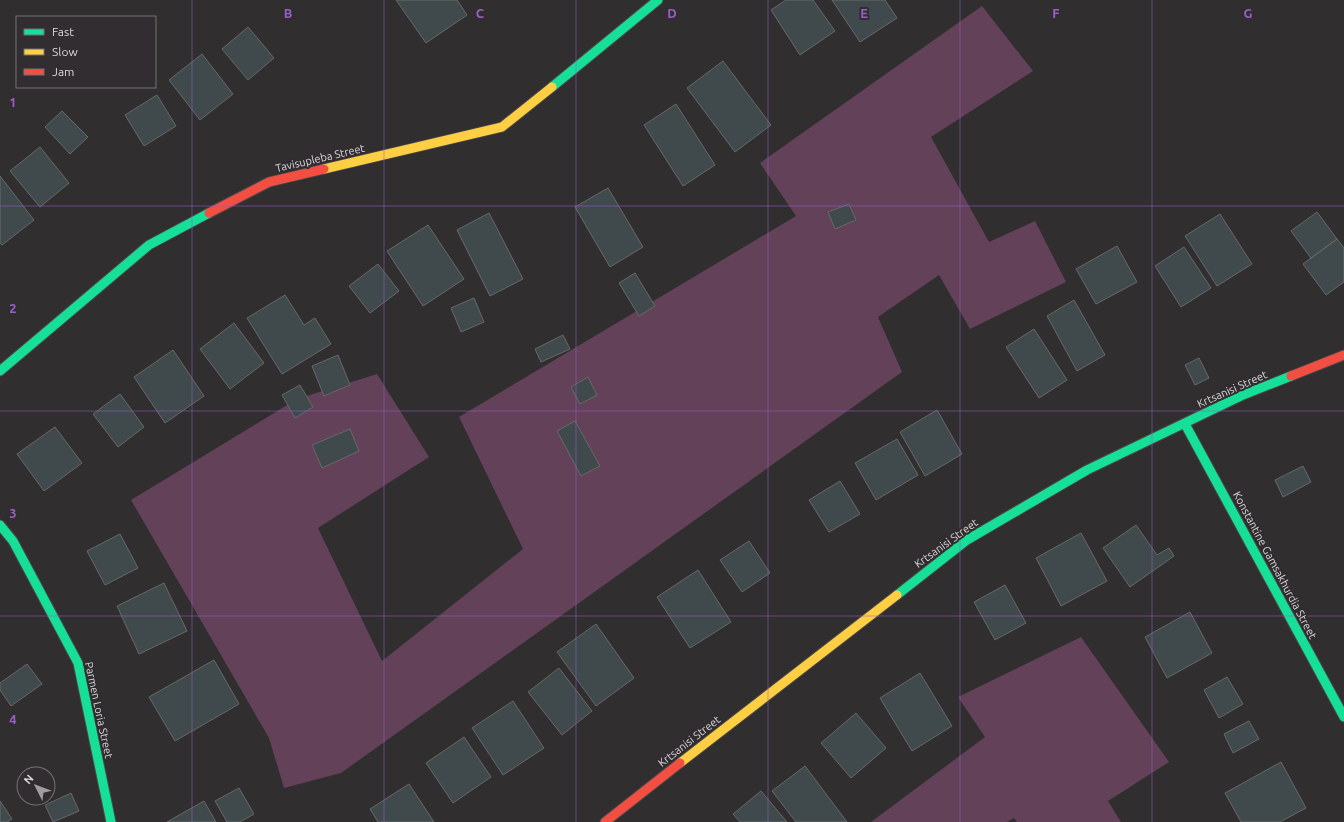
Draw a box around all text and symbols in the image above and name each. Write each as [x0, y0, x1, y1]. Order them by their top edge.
text: B [284, 6, 293, 20]
text: C [476, 6, 485, 20]
text: D [667, 6, 677, 20]
text: E [860, 6, 868, 20]
text: F [1052, 6, 1060, 20]
text: G [1244, 6, 1253, 20]
legend [16, 16, 156, 88]
text: Fast [52, 25, 74, 38]
text: Slow [52, 45, 78, 58]
text: Jam [52, 65, 74, 78]
text: 1 [9, 95, 17, 109]
street label: Tavisupleba Street [274, 142, 366, 174]
text: 2 [9, 301, 17, 315]
street label: Krtsanisi Street [1195, 368, 1269, 410]
street label: Konstantine Gamsakhurdia Street [1231, 489, 1319, 641]
text: 3 [9, 506, 17, 520]
street label: Krtsanisi Street [912, 516, 981, 570]
street label: Parmen Loria Street [83, 661, 115, 760]
text: 4 [9, 712, 17, 726]
street label: Krtsanisi Street [656, 713, 723, 769]
north arrow [16, 766, 56, 806]
text: N [21, 772, 36, 786]

